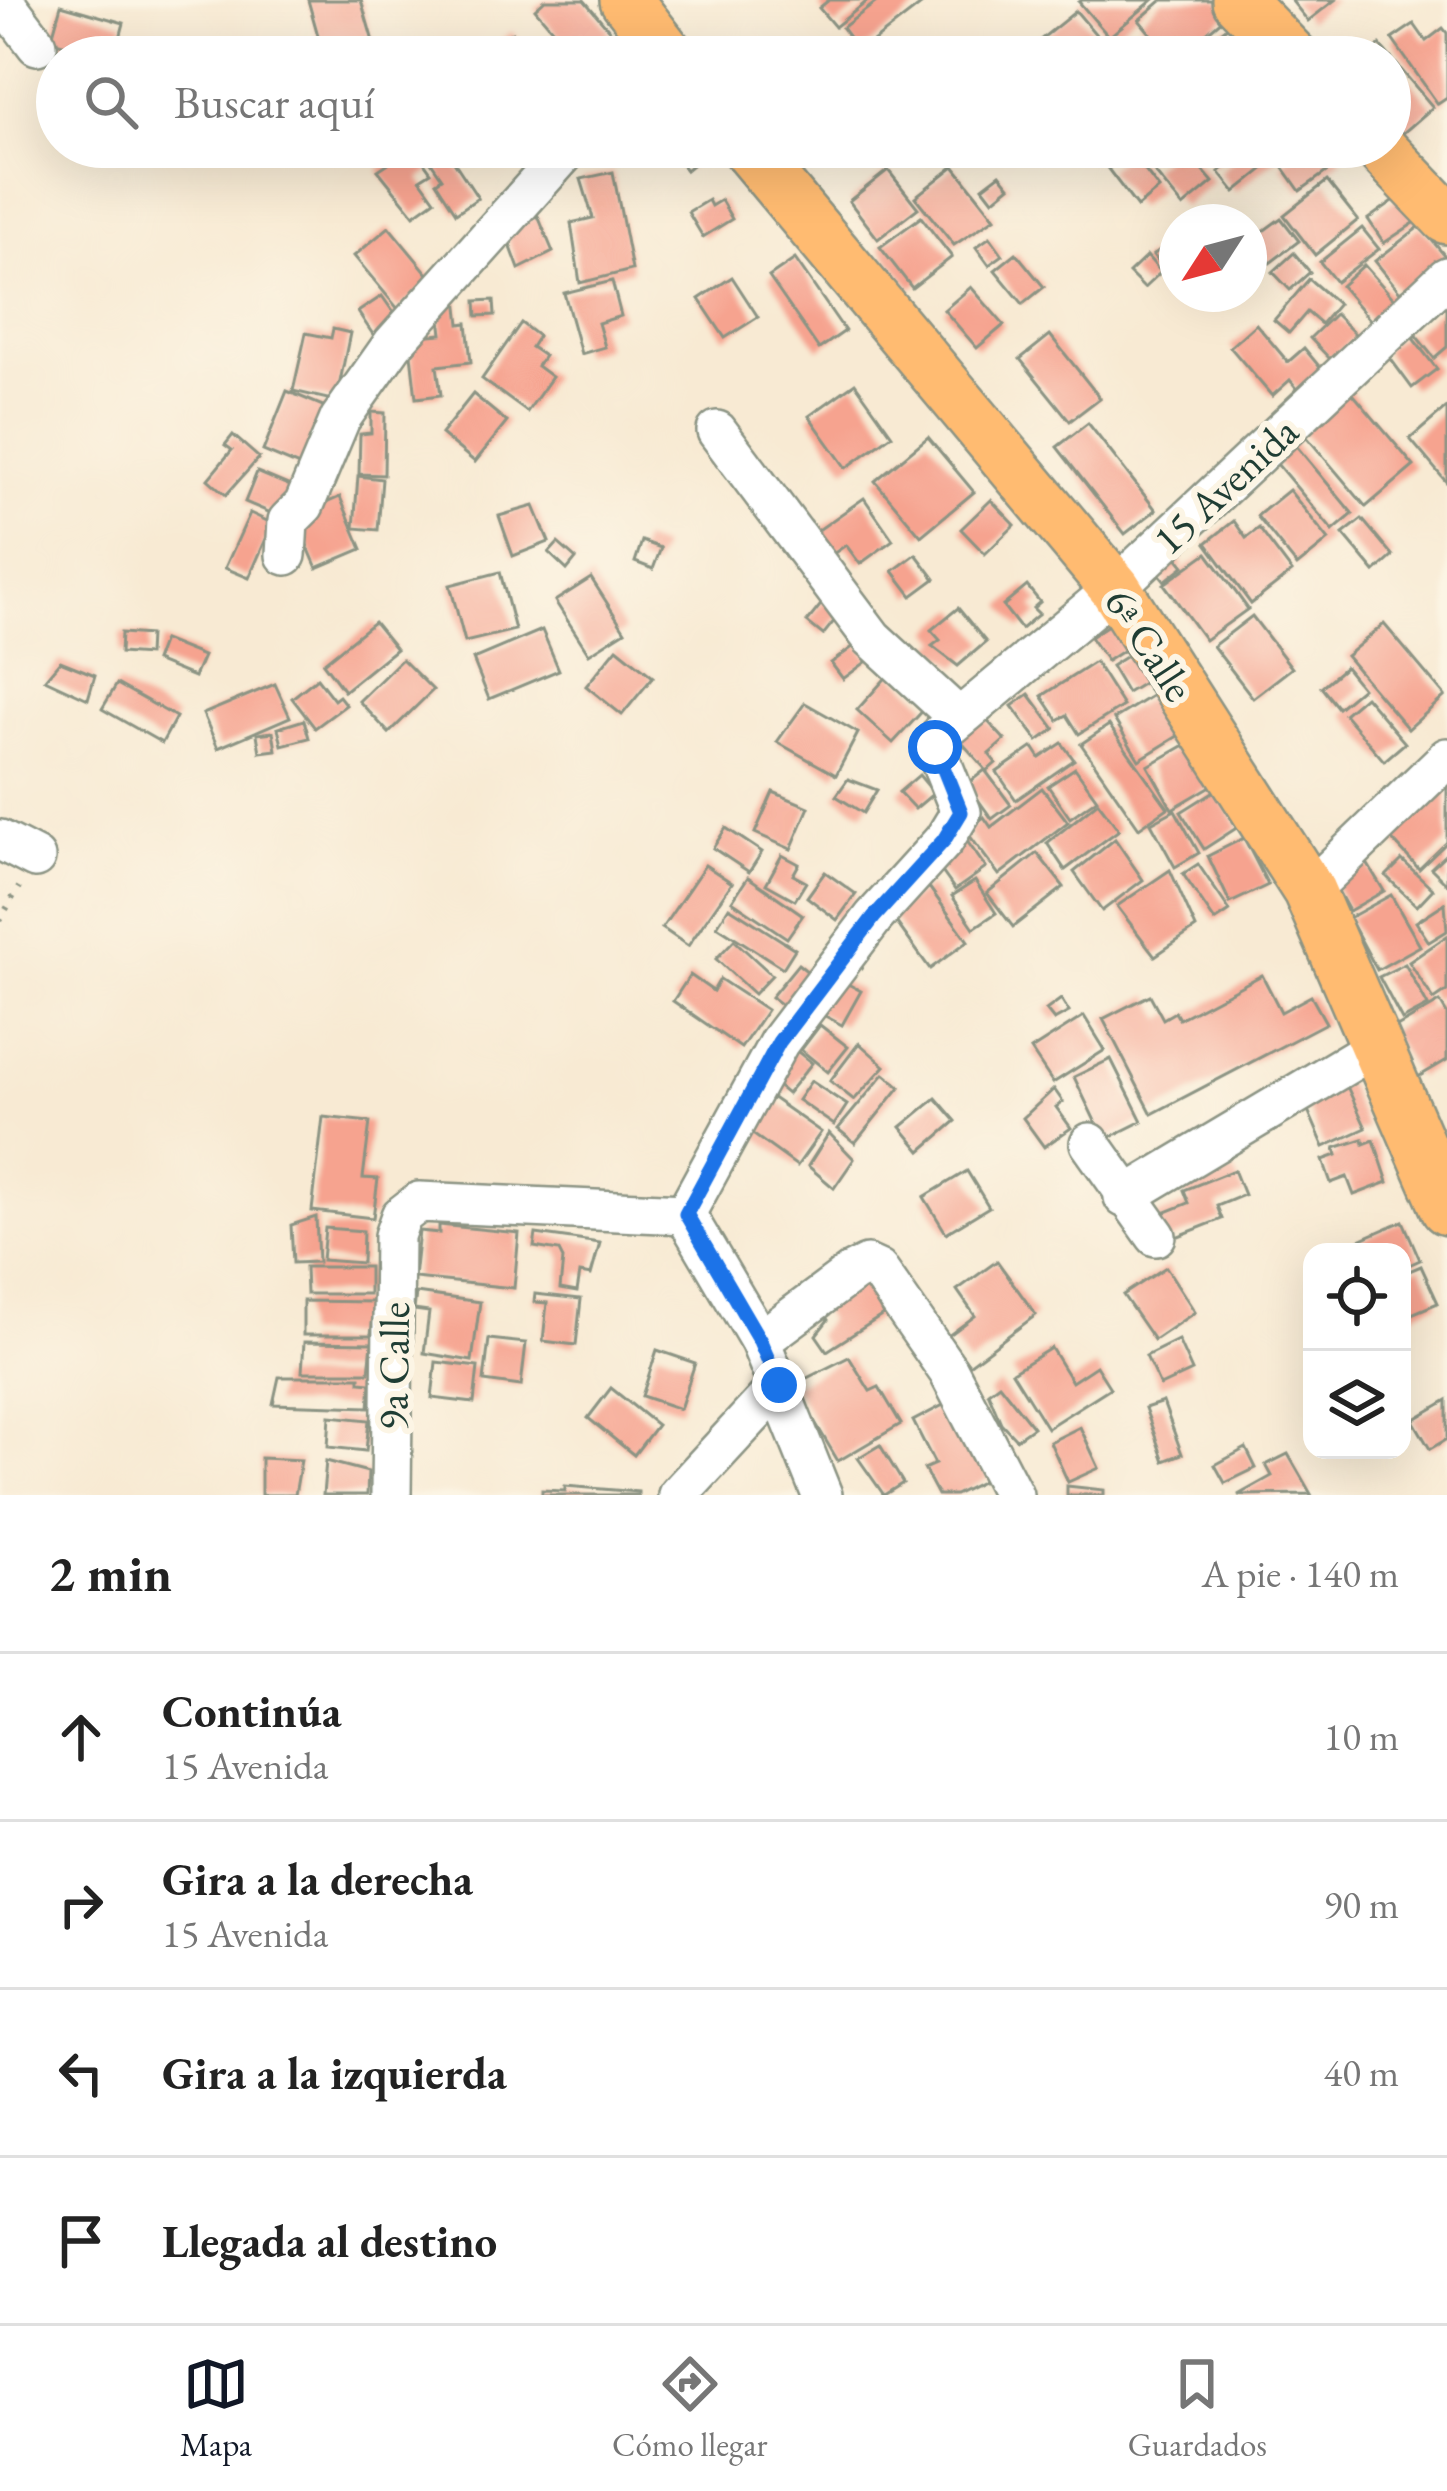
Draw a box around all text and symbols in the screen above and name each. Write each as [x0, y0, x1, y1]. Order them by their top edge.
search box [36, 36, 1411, 168]
icon: search [78, 69, 144, 135]
text: Buscar aquí [174, 73, 374, 131]
north arrow [1159, 204, 1267, 312]
street label: 15 Avenida [1141, 404, 1310, 567]
street label: 6ª Calle [1093, 577, 1207, 712]
route start [908, 720, 962, 774]
map controls [1303, 1243, 1411, 1459]
button: locate [1303, 1243, 1411, 1351]
street label: 9a Calle [365, 1301, 422, 1431]
button: layers [1303, 1351, 1411, 1459]
route end [752, 1358, 806, 1412]
text: 2 min [48, 1540, 172, 1606]
text: A pie · 140 m [1202, 1548, 1399, 1599]
text: Continúa [162, 1682, 341, 1740]
icon: ahead [48, 1704, 114, 1770]
text: 10 m [1323, 1711, 1399, 1762]
text: 15 Avenida [162, 1740, 328, 1791]
text: Gira a la derecha [162, 1850, 473, 1908]
icon: right [48, 1872, 114, 1938]
text: 90 m [1323, 1879, 1399, 1930]
text: 15 Avenida [162, 1908, 328, 1959]
icon: left [48, 2040, 114, 2106]
text: Gira a la izquierda [162, 2044, 507, 2102]
text: 40 m [1323, 2047, 1399, 2098]
icon: arrive [48, 2208, 114, 2274]
text: Llegada al destino [162, 2212, 497, 2270]
tab: Mapa [180, 2351, 252, 2466]
tab: Cómo llegar [612, 2351, 768, 2466]
tab: Guardados [1128, 2351, 1267, 2466]

